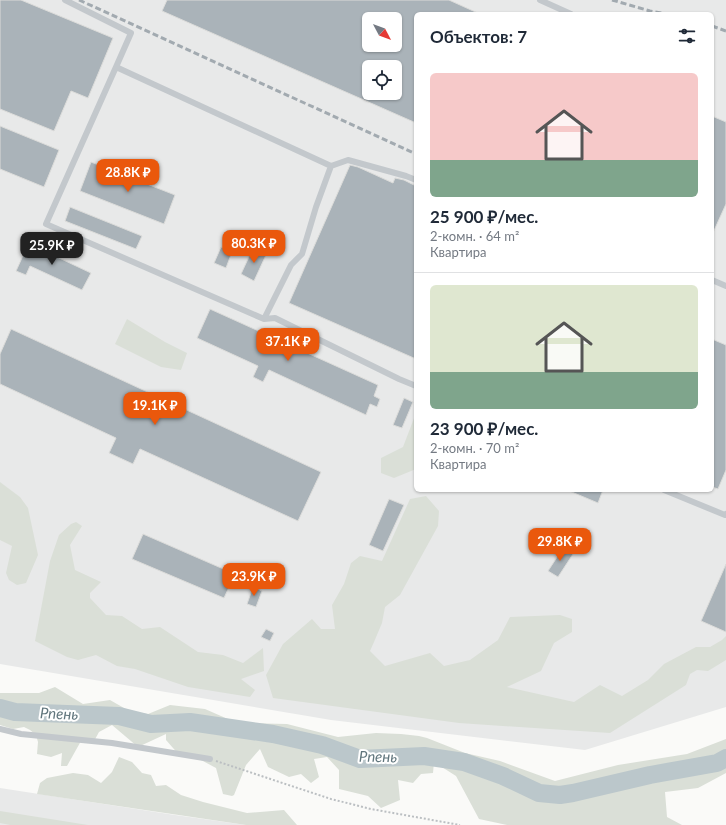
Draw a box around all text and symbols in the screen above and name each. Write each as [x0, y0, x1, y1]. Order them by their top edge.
north arrow [362, 12, 402, 52]
map controls [362, 12, 402, 100]
icon: filters [676, 25, 698, 47]
text: Объектов: 7 [430, 26, 527, 47]
button: locate [362, 60, 402, 100]
icon: home [528, 99, 600, 171]
pin: 28.8K ₽ [91, 159, 165, 193]
text: 28.8K ₽ [105, 164, 151, 180]
text: 25 900 ₽/мес. [430, 206, 538, 227]
text: 2-комн. · 64 m² [430, 228, 519, 244]
pin: 80.3K ₽ [217, 230, 291, 264]
pin: 25.9K ₽ [15, 232, 89, 266]
text: 80.3K ₽ [231, 235, 277, 251]
text: 25.9K ₽ [29, 237, 75, 253]
text: Квартира [430, 244, 486, 260]
icon: home [528, 311, 600, 383]
pin: 37.1K ₽ [251, 328, 325, 362]
text: 37.1K ₽ [265, 333, 311, 349]
pin: 19.1K ₽ [118, 392, 192, 426]
text: 19.1K ₽ [132, 397, 178, 413]
text: 23 900 ₽/мес. [430, 418, 538, 439]
text: 2-комн. · 70 m² [430, 440, 519, 456]
text: Квартира [430, 456, 486, 472]
pin: 29.8K ₽ [523, 528, 597, 562]
text: 29.8K ₽ [537, 533, 583, 549]
pin: 23.9K ₽ [217, 563, 291, 597]
text: 23.9K ₽ [231, 568, 277, 584]
water label: Рпень [40, 703, 79, 723]
water label: Рпень [359, 747, 397, 765]

